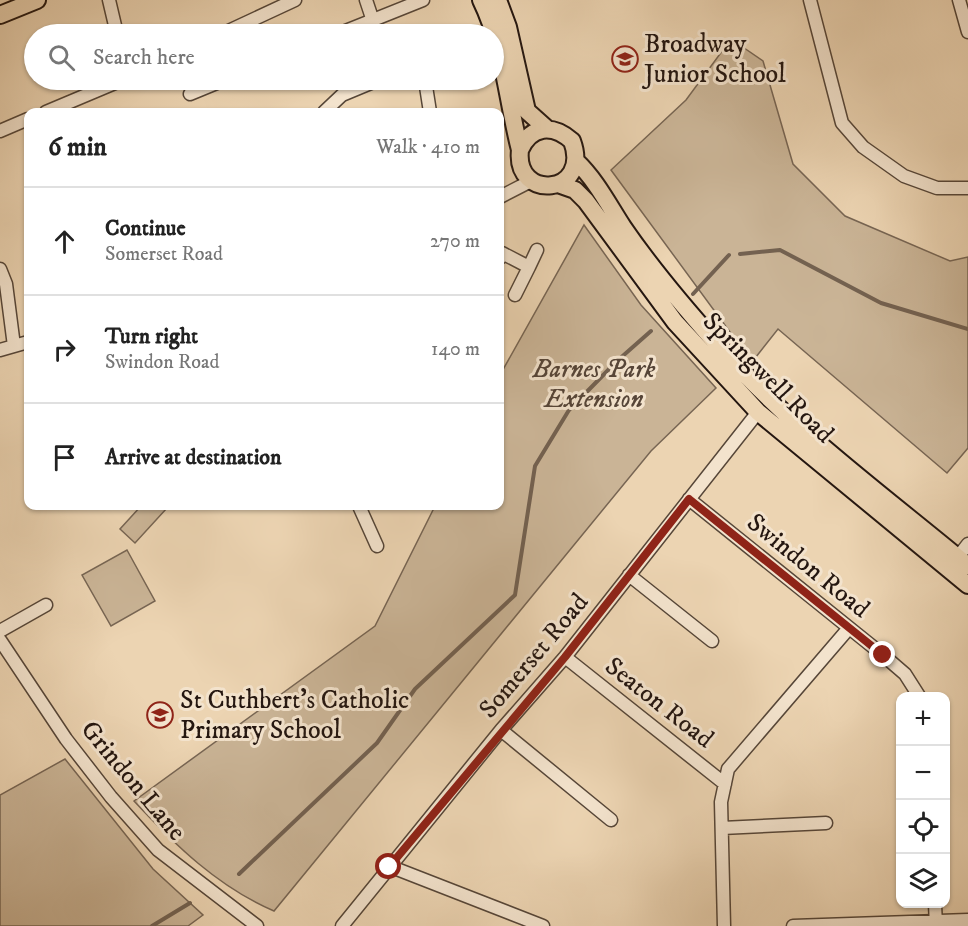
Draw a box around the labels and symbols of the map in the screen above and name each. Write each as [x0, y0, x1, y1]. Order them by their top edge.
place label: Broadway Junior School [642, 28, 786, 91]
school or university icon: Broadway Junior School [610, 44, 640, 74]
street label: Springwell Road [695, 305, 841, 451]
park label: Barnes Park Extension [532, 353, 655, 416]
street label: Swindon Road [740, 506, 876, 626]
street label: Somerset Road [472, 587, 596, 725]
route end [869, 641, 895, 667]
street label: Seaton Road [598, 650, 720, 756]
place label: St Cuthbert's Catholic Primary School [180, 684, 409, 747]
school or university icon: St Cuthbert's Catholic Primary School [145, 700, 175, 730]
street label: Grindon Lane [73, 714, 193, 848]
route start [375, 853, 401, 879]

